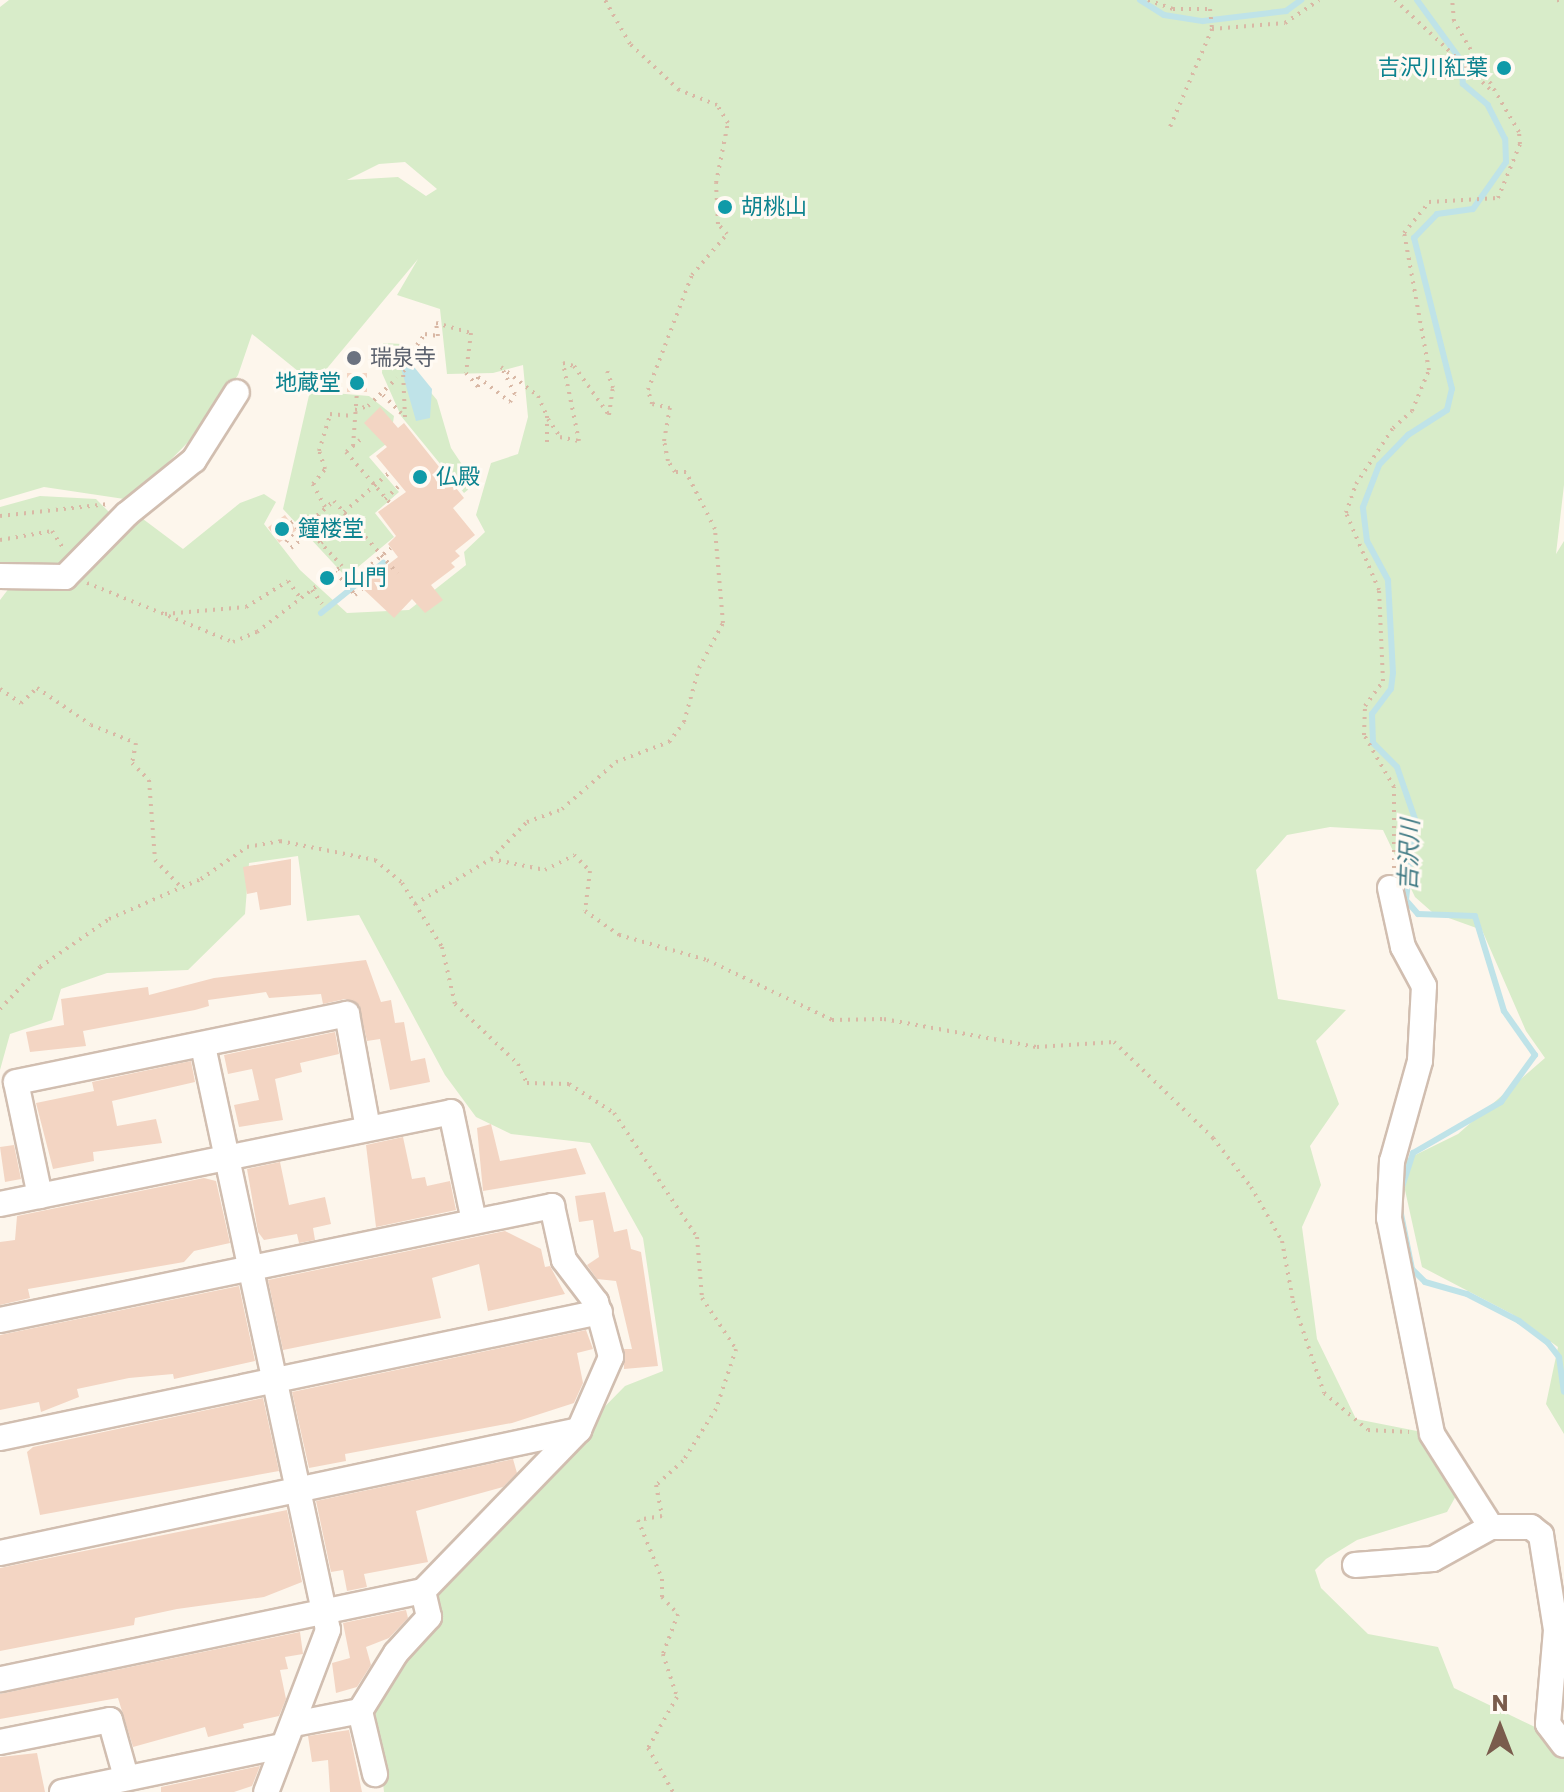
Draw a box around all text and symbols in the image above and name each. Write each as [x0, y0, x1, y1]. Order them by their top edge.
place label: 吉沢川紅葉 [1378, 55, 1488, 81]
marker: 吉沢川紅葉 [1495, 59, 1513, 77]
place label: 胡桃山 [741, 194, 807, 220]
marker: 胡桃山 [716, 198, 734, 216]
place label: 瑞泉寺 [370, 345, 436, 371]
marker: 瑞泉寺 [345, 349, 363, 367]
place label: 地蔵堂 [275, 370, 341, 396]
marker: 地蔵堂 [348, 374, 366, 392]
place label: 仏殿 [436, 464, 480, 490]
marker: 仏殿 [411, 468, 429, 486]
place label: 鐘楼堂 [298, 516, 364, 542]
marker: 鐘楼堂 [273, 520, 291, 538]
place label: 山門 [343, 565, 387, 591]
marker: 山門 [318, 569, 336, 587]
water label: 吉沢川 [1393, 819, 1425, 891]
north arrow [1460, 1688, 1540, 1768]
text: N [1492, 1688, 1508, 1719]

